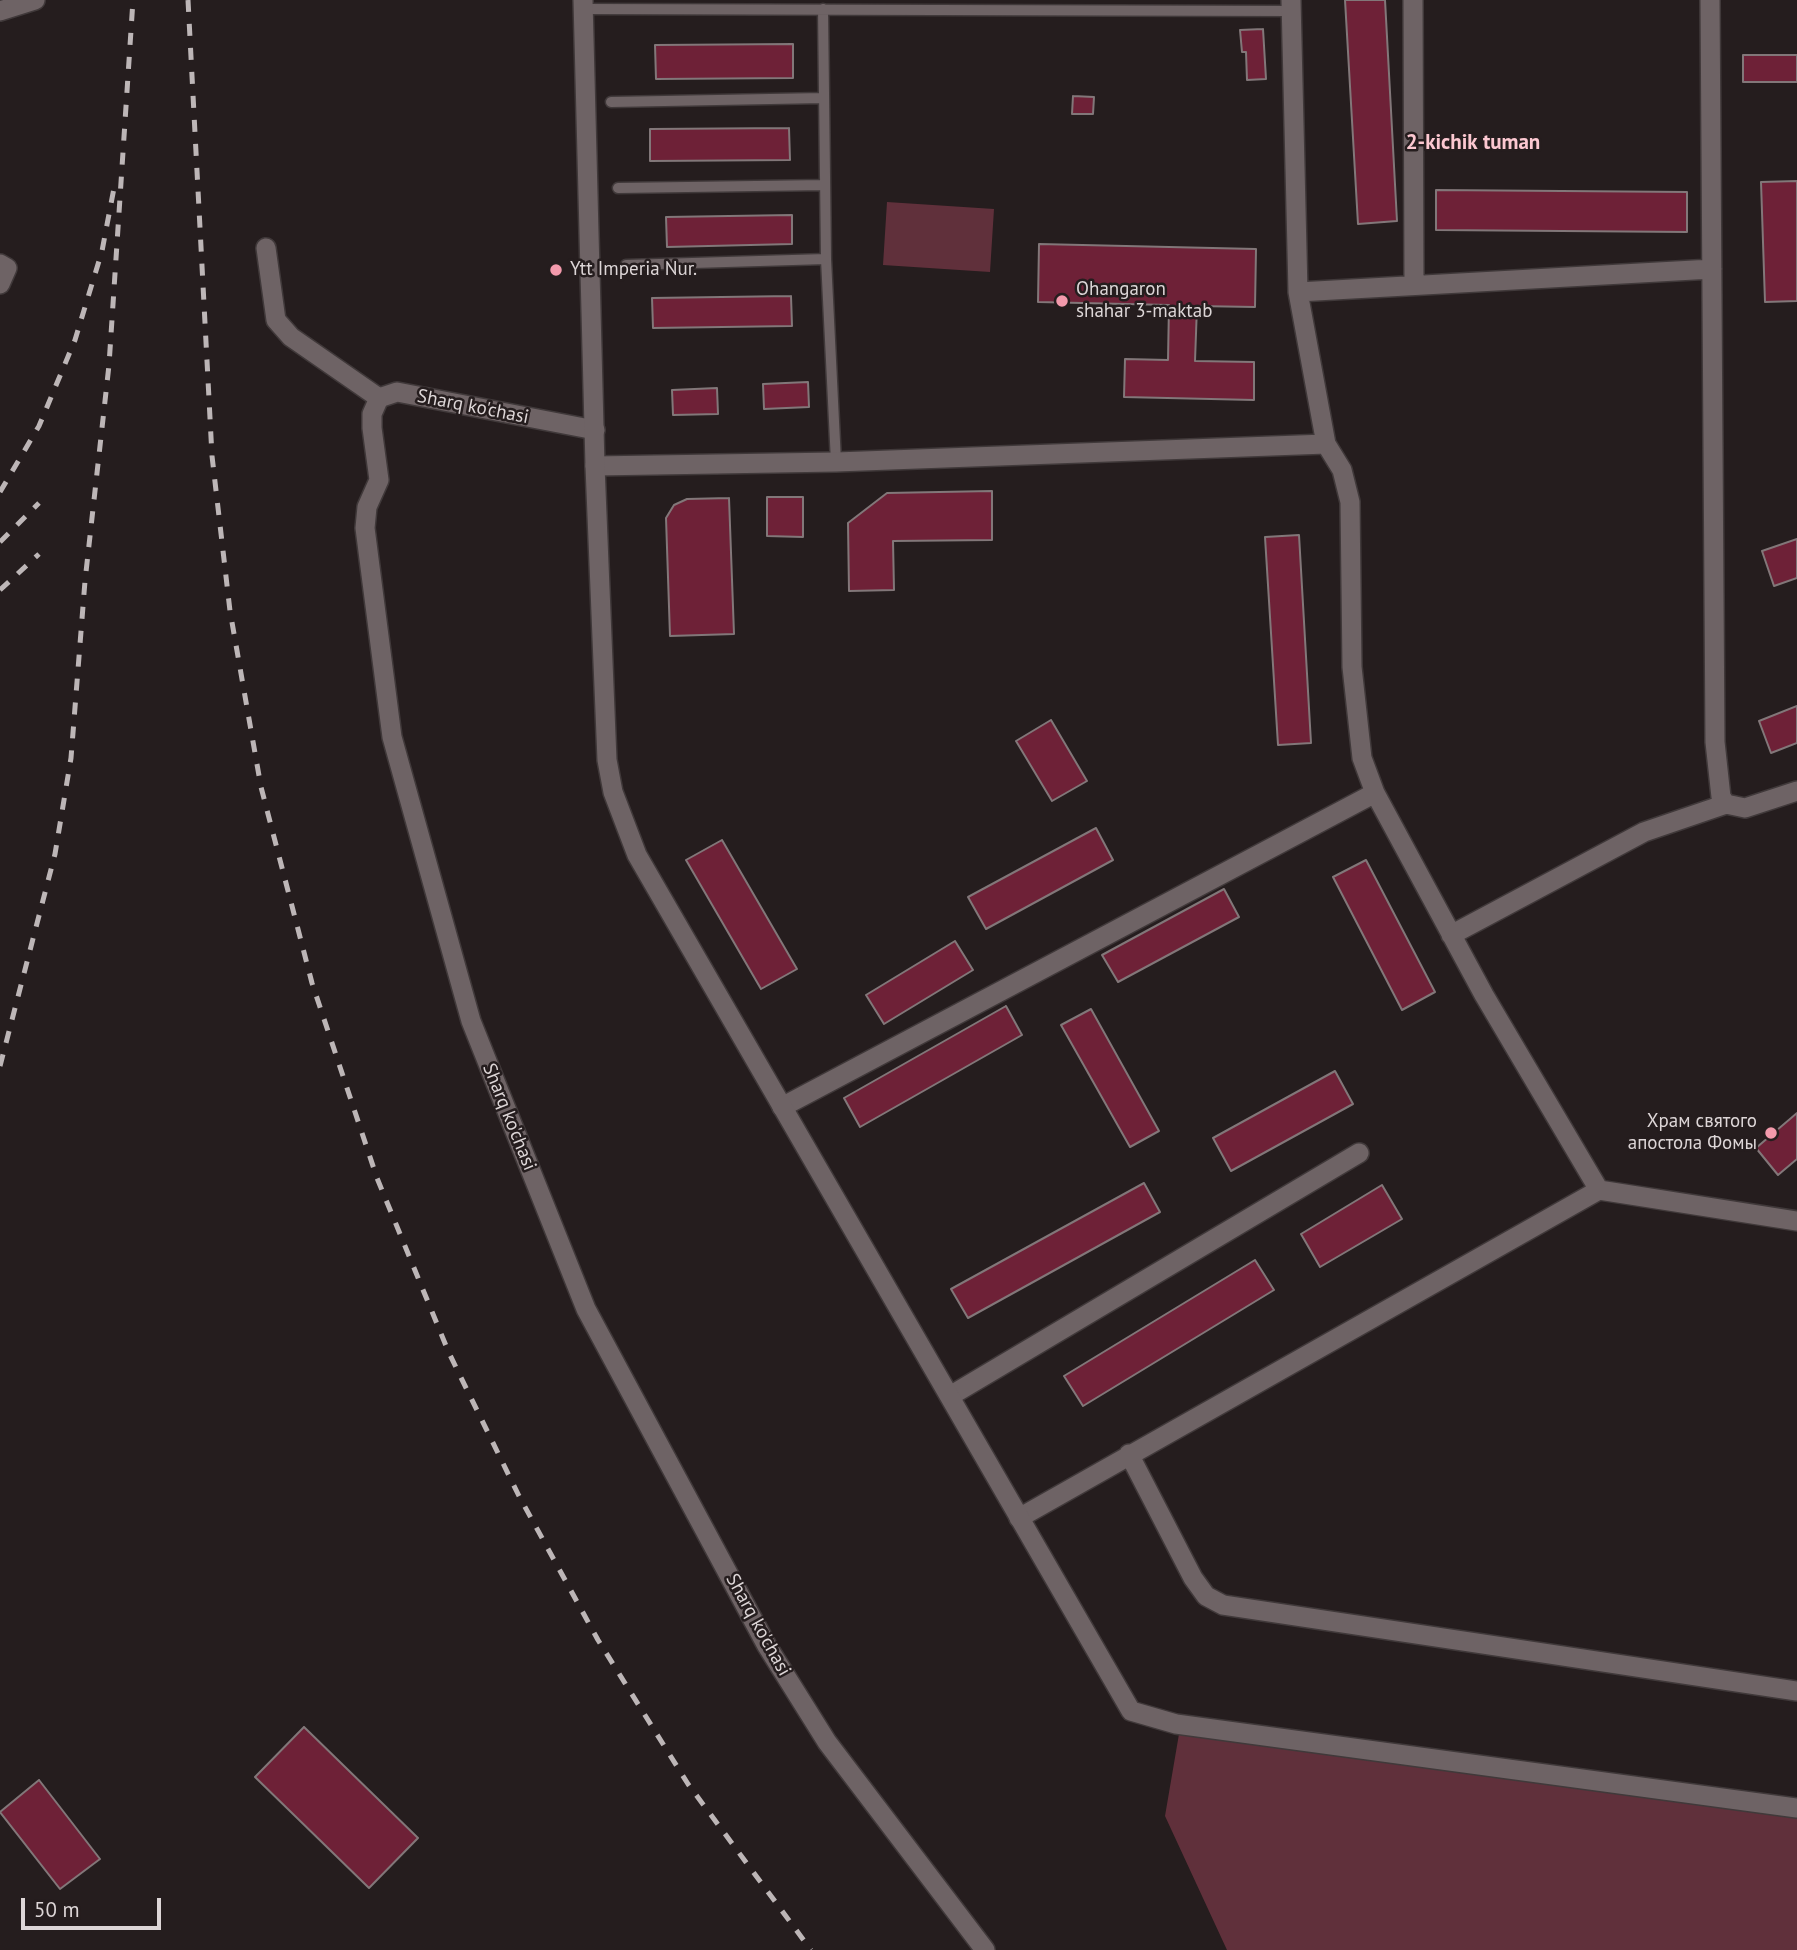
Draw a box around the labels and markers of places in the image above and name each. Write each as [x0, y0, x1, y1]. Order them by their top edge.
place label: Ytt Imperia Nur. [570, 259, 697, 281]
marker: Ytt Imperia Nur. [548, 262, 564, 278]
place label: Ohangaron shahar 3-maktab [1076, 279, 1212, 323]
marker: Ohangaron shahar 3-maktab [1054, 293, 1070, 309]
place label: Храм святого апостола Фомы [1628, 1111, 1757, 1155]
marker: Храм святого апостола Фомы [1763, 1125, 1779, 1141]

